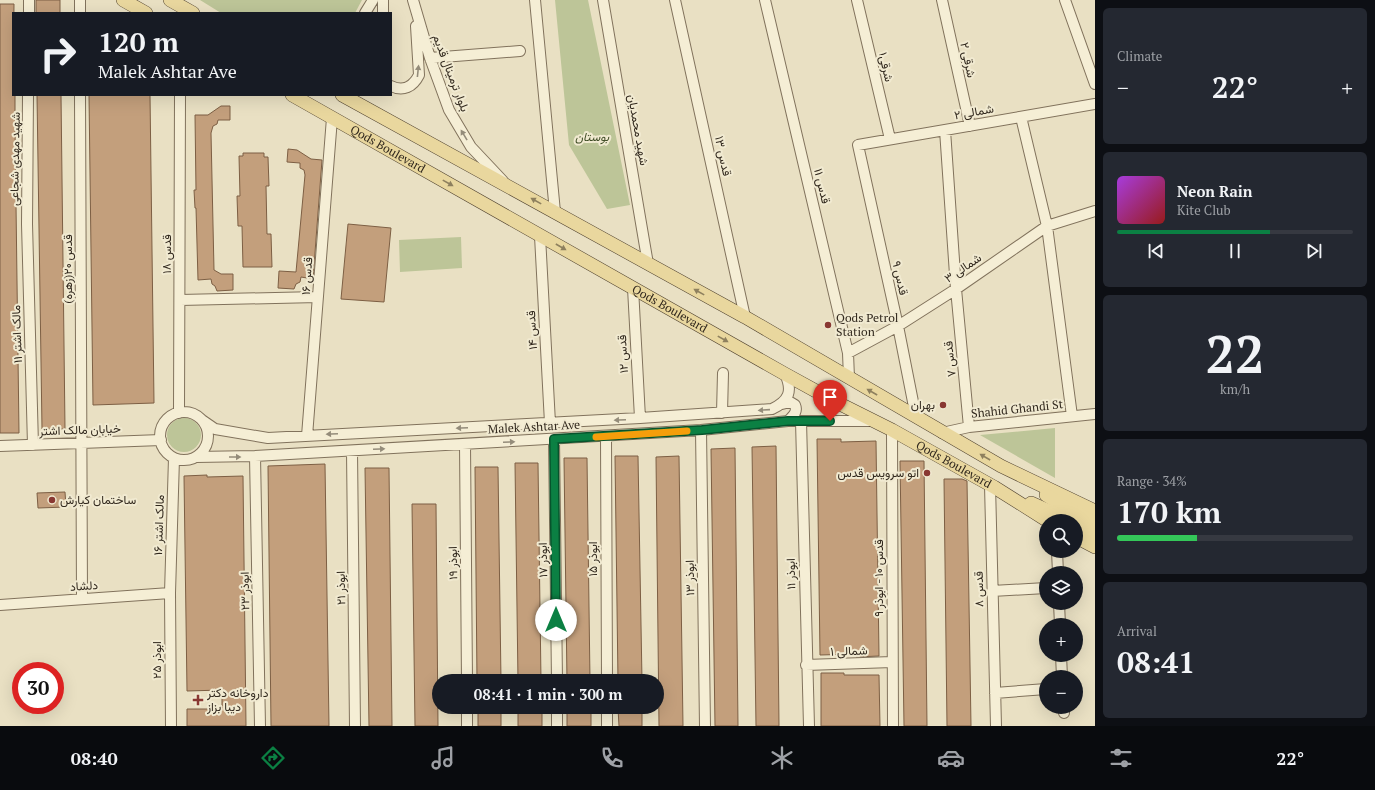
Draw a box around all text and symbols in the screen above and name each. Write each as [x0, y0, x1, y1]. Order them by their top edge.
text: 120 m [98, 23, 179, 60]
icon: right [32, 28, 84, 80]
street label: بلوار ترمینال قدیم [429, 32, 473, 114]
street label: شرقی ۲ [956, 41, 980, 79]
text: Climate [1117, 47, 1162, 65]
street label: شرقی۱ [875, 51, 897, 83]
text: Malek Ashtar Ave [98, 59, 237, 83]
one-way arrow [415, 65, 422, 77]
text: 22° [1212, 67, 1258, 107]
text: − [1117, 73, 1129, 102]
text: + [1341, 73, 1353, 102]
street label: شهید محمدیان [624, 93, 652, 167]
street label: شمالی ۲ [953, 101, 995, 123]
street label: شهید مهدی شجاعی [6, 112, 24, 206]
street label: Qods Boulevard [348, 121, 429, 176]
one-way arrow [460, 129, 467, 141]
park label: بوستان [575, 129, 610, 145]
street label: قدس ۱۳ [711, 135, 735, 177]
street label: قدس ۱۱ [810, 167, 834, 205]
one-way arrow [442, 180, 453, 187]
text: Neon Rain [1177, 181, 1253, 201]
one-way arrow [530, 198, 542, 205]
text: Kite Club [1177, 201, 1231, 219]
street label: قدس ۲۰(زهره) [60, 234, 76, 304]
street label: قدس ۱۸ [159, 234, 175, 274]
icon: previous [1145, 240, 1167, 262]
icon: pause [1224, 240, 1246, 262]
icon: next [1303, 240, 1325, 262]
one-way arrow [555, 244, 567, 251]
street label: شمالی ۳ [941, 250, 985, 286]
street label: قدس ۱۶ [298, 256, 316, 296]
street label: قدس ۹ [888, 259, 912, 297]
street label: Qods Boulevard [630, 281, 711, 336]
one-way arrow [693, 288, 705, 295]
street label: مالک اشتر ۱۱ [8, 305, 26, 363]
street label: قدس ۱۴ [523, 310, 541, 350]
place label: Qods Petrol Station [836, 310, 899, 339]
text: 22 [1206, 319, 1264, 388]
marker: Qods Petrol Station [823, 320, 833, 330]
street label: قدس ۱۲ [614, 334, 632, 374]
one-way arrow [717, 335, 728, 342]
street label: قدس ۷ [940, 340, 960, 378]
pin [813, 380, 847, 421]
text: km/h [1220, 380, 1250, 398]
icon: arrive [819, 386, 841, 408]
one-way arrow [866, 388, 878, 395]
street label: Shahid Ghandi St [970, 396, 1064, 421]
place label: بهران [911, 397, 935, 413]
marker: بهران [938, 400, 948, 410]
one-way arrow [758, 406, 770, 413]
one-way arrow [614, 416, 626, 423]
street label: Malek Ashtar Ave [487, 417, 581, 436]
street label: خیابان مالک اشتر [38, 421, 121, 439]
one-way arrow [456, 424, 468, 431]
one-way arrow [326, 431, 338, 438]
street label: Qods Boulevard [914, 437, 995, 491]
one-way arrow [503, 438, 515, 445]
one-way arrow [373, 446, 386, 452]
one-way arrow [229, 453, 241, 460]
one-way arrow [979, 453, 990, 460]
place label: اتو سرویس قدس [837, 465, 919, 481]
marker: اتو سرویس قدس [922, 468, 932, 478]
text: Range · 34% [1117, 472, 1187, 490]
place label: ساختمان کیارش [60, 492, 136, 508]
text: 170 km [1117, 492, 1221, 532]
street label: مالک اشتر ۱۶ [150, 494, 168, 556]
marker: ساختمان کیارش [47, 495, 57, 505]
map controls [1039, 514, 1083, 714]
button: search [1039, 514, 1083, 558]
street label: قدس ۱۰ - ابوذر ۹ [871, 539, 887, 617]
street label: ابوذر ۱۷ [535, 542, 551, 578]
street label: ابوذر ۱۵ [585, 542, 601, 576]
street label: ابوذر ۱۹ [445, 546, 461, 580]
street label: ابوذر ۱۱ [783, 558, 799, 590]
street label: ابوذر ۱۳ [682, 560, 698, 596]
button: layers [1039, 566, 1083, 610]
street label: ابوذر ۲۱ [333, 571, 349, 605]
street label: قدس ۸ [971, 571, 987, 607]
street label: ابوذر ۲۳ [237, 572, 253, 610]
street label: دلشاد [69, 577, 99, 594]
position arrow [535, 599, 577, 641]
button: + [1039, 618, 1083, 662]
text: Arrival [1117, 622, 1157, 640]
street label: ابوذر ۲۵ [149, 641, 165, 679]
street label: شمالی ۱ [830, 642, 868, 660]
text: 08:41 [1117, 642, 1195, 682]
speed limit sign: 30 [12, 662, 64, 714]
button: − [1039, 670, 1083, 714]
text: 08:41 · 1 min · 300 m [474, 684, 622, 704]
place label: داروخانه دکتر دیبا بزاز [206, 685, 269, 715]
marker: داروخانه دکتر دیبا بزاز [192, 694, 204, 706]
icon: directions [259, 744, 287, 772]
icon: music [429, 744, 457, 772]
icon: phone [598, 744, 626, 772]
icon: climate [768, 744, 796, 772]
icon: car [937, 744, 965, 772]
icon: filters [1107, 744, 1135, 772]
text: 08:40 [71, 746, 118, 770]
text: 22° [1276, 746, 1304, 770]

